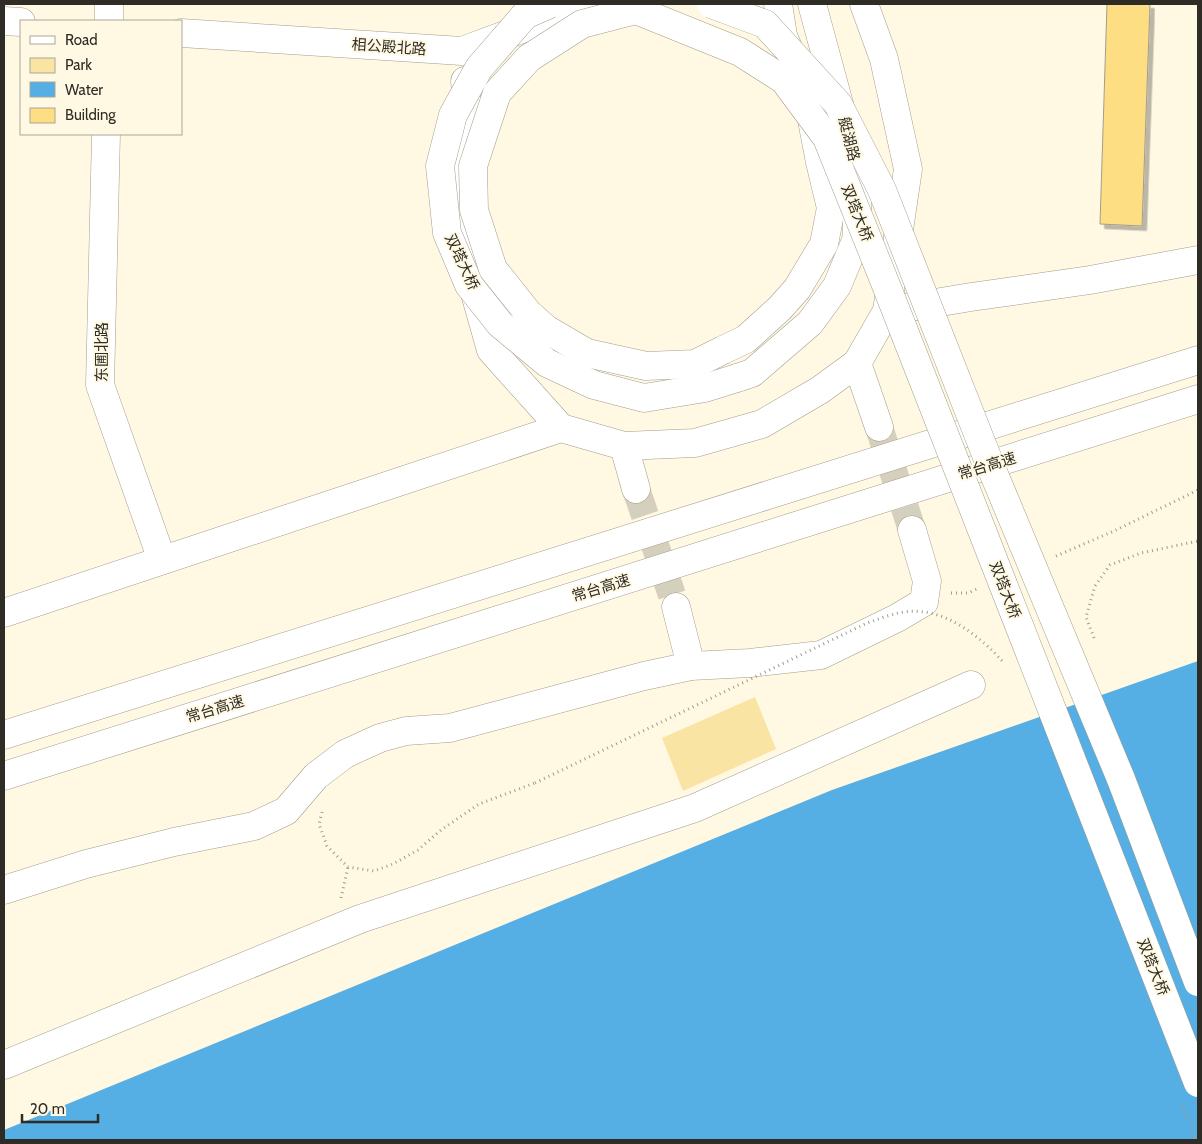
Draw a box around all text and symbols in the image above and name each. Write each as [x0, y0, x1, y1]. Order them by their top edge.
legend [20, 20, 182, 135]
text: Road [65, 31, 98, 49]
street label: 相公殿北路 [351, 35, 427, 59]
text: Park [65, 56, 92, 74]
text: Water [65, 81, 103, 99]
text: Building [65, 106, 116, 124]
street label: 艇湖路 [835, 115, 863, 163]
street label: 双塔大桥 [837, 182, 877, 244]
street label: 双塔大桥 [441, 231, 483, 293]
street label: 东圃北路 [93, 322, 111, 382]
street label: 常台高速 [956, 449, 1018, 483]
street label: 双塔大桥 [986, 559, 1024, 621]
street label: 常台高速 [570, 571, 632, 605]
street label: 常台高速 [184, 692, 246, 726]
street label: 双塔大桥 [1133, 936, 1173, 998]
scale bar [22, 1092, 99, 1124]
text: 20 m [30, 1100, 65, 1118]

